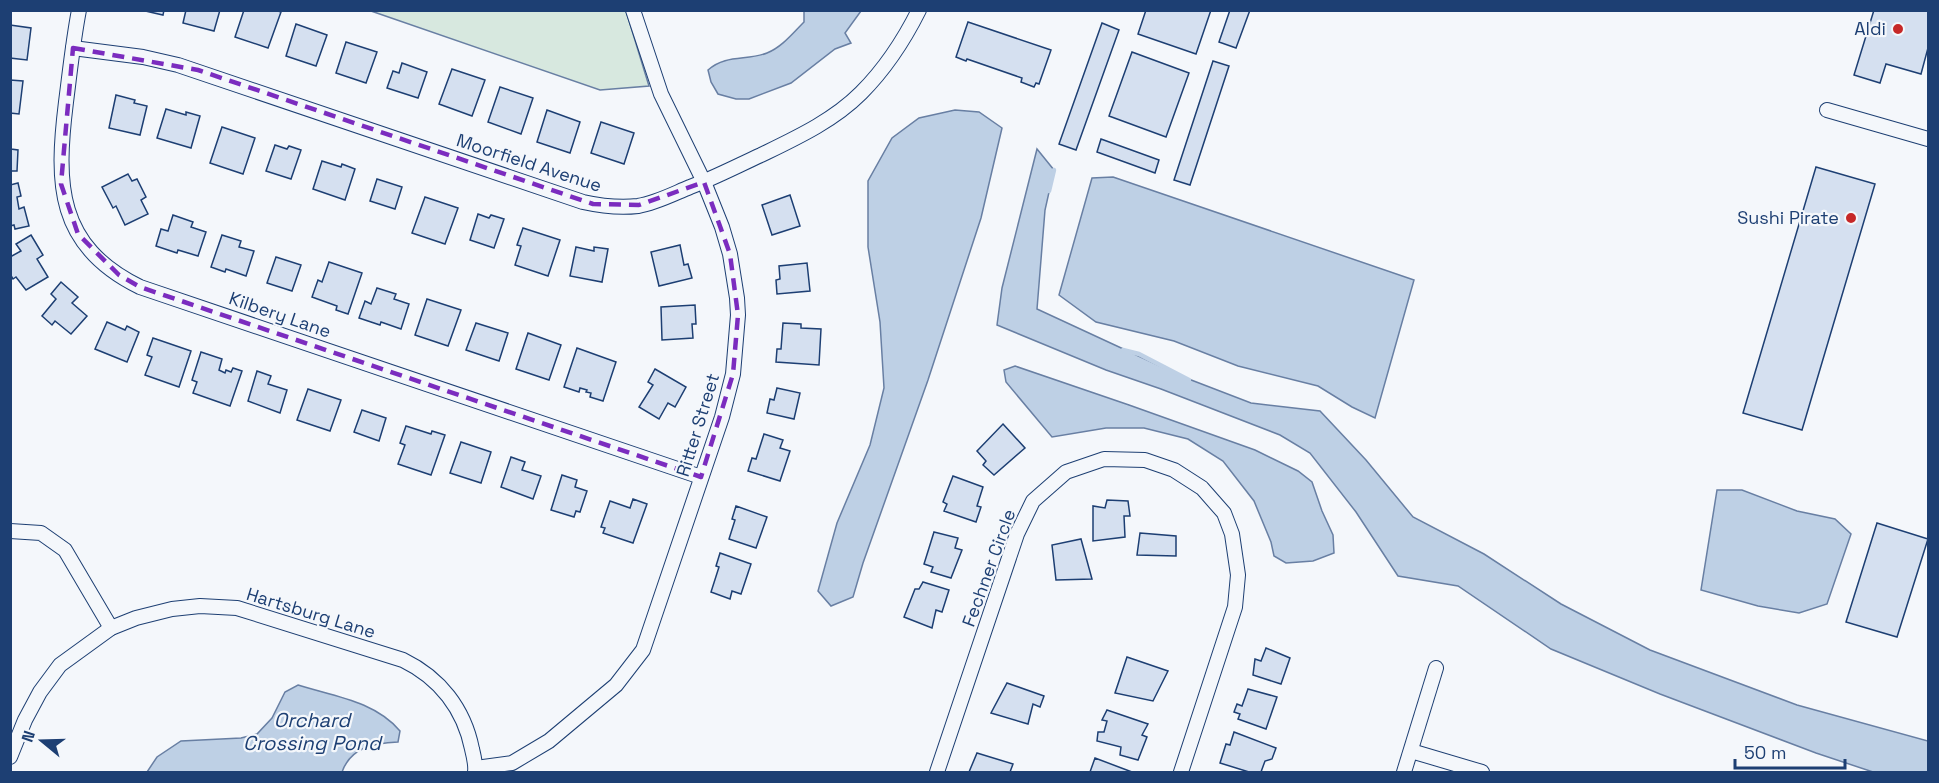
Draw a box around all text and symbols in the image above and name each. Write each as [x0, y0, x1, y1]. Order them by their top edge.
place label: Aldi [1854, 17, 1886, 40]
marker: Aldi [1891, 22, 1905, 36]
street label: Moorfield Avenue [454, 128, 605, 197]
place label: Sushi Pirate [1737, 206, 1839, 229]
marker: Sushi Pirate [1844, 211, 1858, 225]
street label: Kilbery Lane [226, 286, 334, 343]
street label: Ritter Street [671, 370, 724, 479]
street label: Fechner Circle [957, 506, 1020, 630]
street label: Hartsburg Lane [244, 582, 379, 643]
water label: Orchard Crossing Pond [243, 707, 383, 756]
north arrow [12, 711, 72, 771]
text: N [17, 728, 40, 745]
scale bar [1735, 732, 1844, 770]
text: 50 m [1744, 741, 1786, 764]

